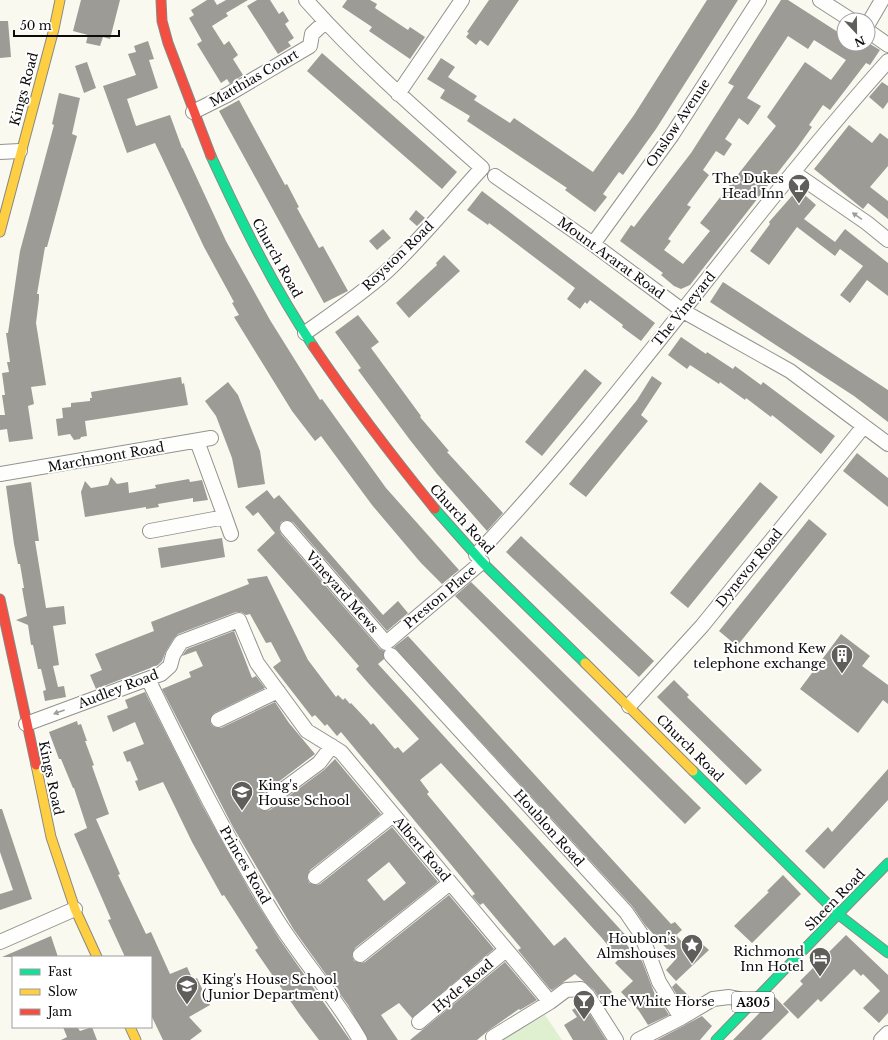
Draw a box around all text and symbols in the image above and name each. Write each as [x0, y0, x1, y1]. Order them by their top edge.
scale bar [14, 12, 119, 38]
north arrow [836, 12, 876, 52]
text: 50 m [20, 18, 52, 33]
text: N [852, 33, 867, 50]
street label: Matthias Court [206, 46, 302, 110]
street label: Kings Road [6, 50, 42, 128]
street label: Onslow Avenue [642, 76, 714, 170]
place label: The Dukes Head Inn [712, 170, 784, 202]
bar icon: The Dukes Head Inn [786, 172, 812, 205]
one-way arrow [852, 212, 862, 220]
street label: Mount Ararat Road [554, 213, 668, 303]
street label: Church Road [248, 215, 306, 301]
street label: Royston Road [359, 217, 438, 294]
street label: The Vineyard [649, 268, 719, 350]
street label: Marchmont Road [46, 438, 166, 476]
street label: Church Road [426, 480, 498, 558]
street label: Dynevor Road [712, 525, 786, 611]
street label: Vineyard Mews [301, 547, 382, 636]
street label: Preston Place [400, 562, 480, 632]
place label: Richmond Kew telephone exchange [693, 640, 826, 672]
building icon: Richmond Kew telephone exchange [829, 642, 855, 675]
street label: Audley Road [74, 666, 161, 713]
one-way arrow [53, 709, 65, 715]
street label: Church Road [653, 711, 727, 785]
street label: Kings Road [35, 739, 67, 817]
place label: King's House School [258, 777, 350, 809]
school or university icon: King's House School [229, 779, 255, 812]
street label: Houblon Road [510, 786, 588, 870]
street label: Albert Road [389, 812, 454, 885]
street label: Princes Road [216, 823, 274, 907]
street label: Sheen Road [801, 865, 869, 935]
place label: Houblon’s Almshouses [595, 930, 676, 962]
place icon: Houblon’s Almshouses [679, 932, 705, 965]
place label: Richmond Inn Hotel [733, 943, 804, 975]
hotel icon: Richmond Inn Hotel [807, 945, 833, 978]
street label: Hyde Road [429, 955, 497, 1016]
legend [12, 956, 152, 1028]
text: Fast [48, 964, 73, 979]
place label: King's House School (Junior Department) [202, 971, 339, 1003]
school or university icon: King's House School (Junior Department) [174, 973, 200, 1006]
text: Slow [48, 984, 78, 999]
bar icon: The White Horse [571, 988, 597, 1021]
road number: A305 [732, 992, 774, 1012]
place label: The White Horse [600, 993, 715, 1010]
text: Jam [46, 1004, 72, 1019]

